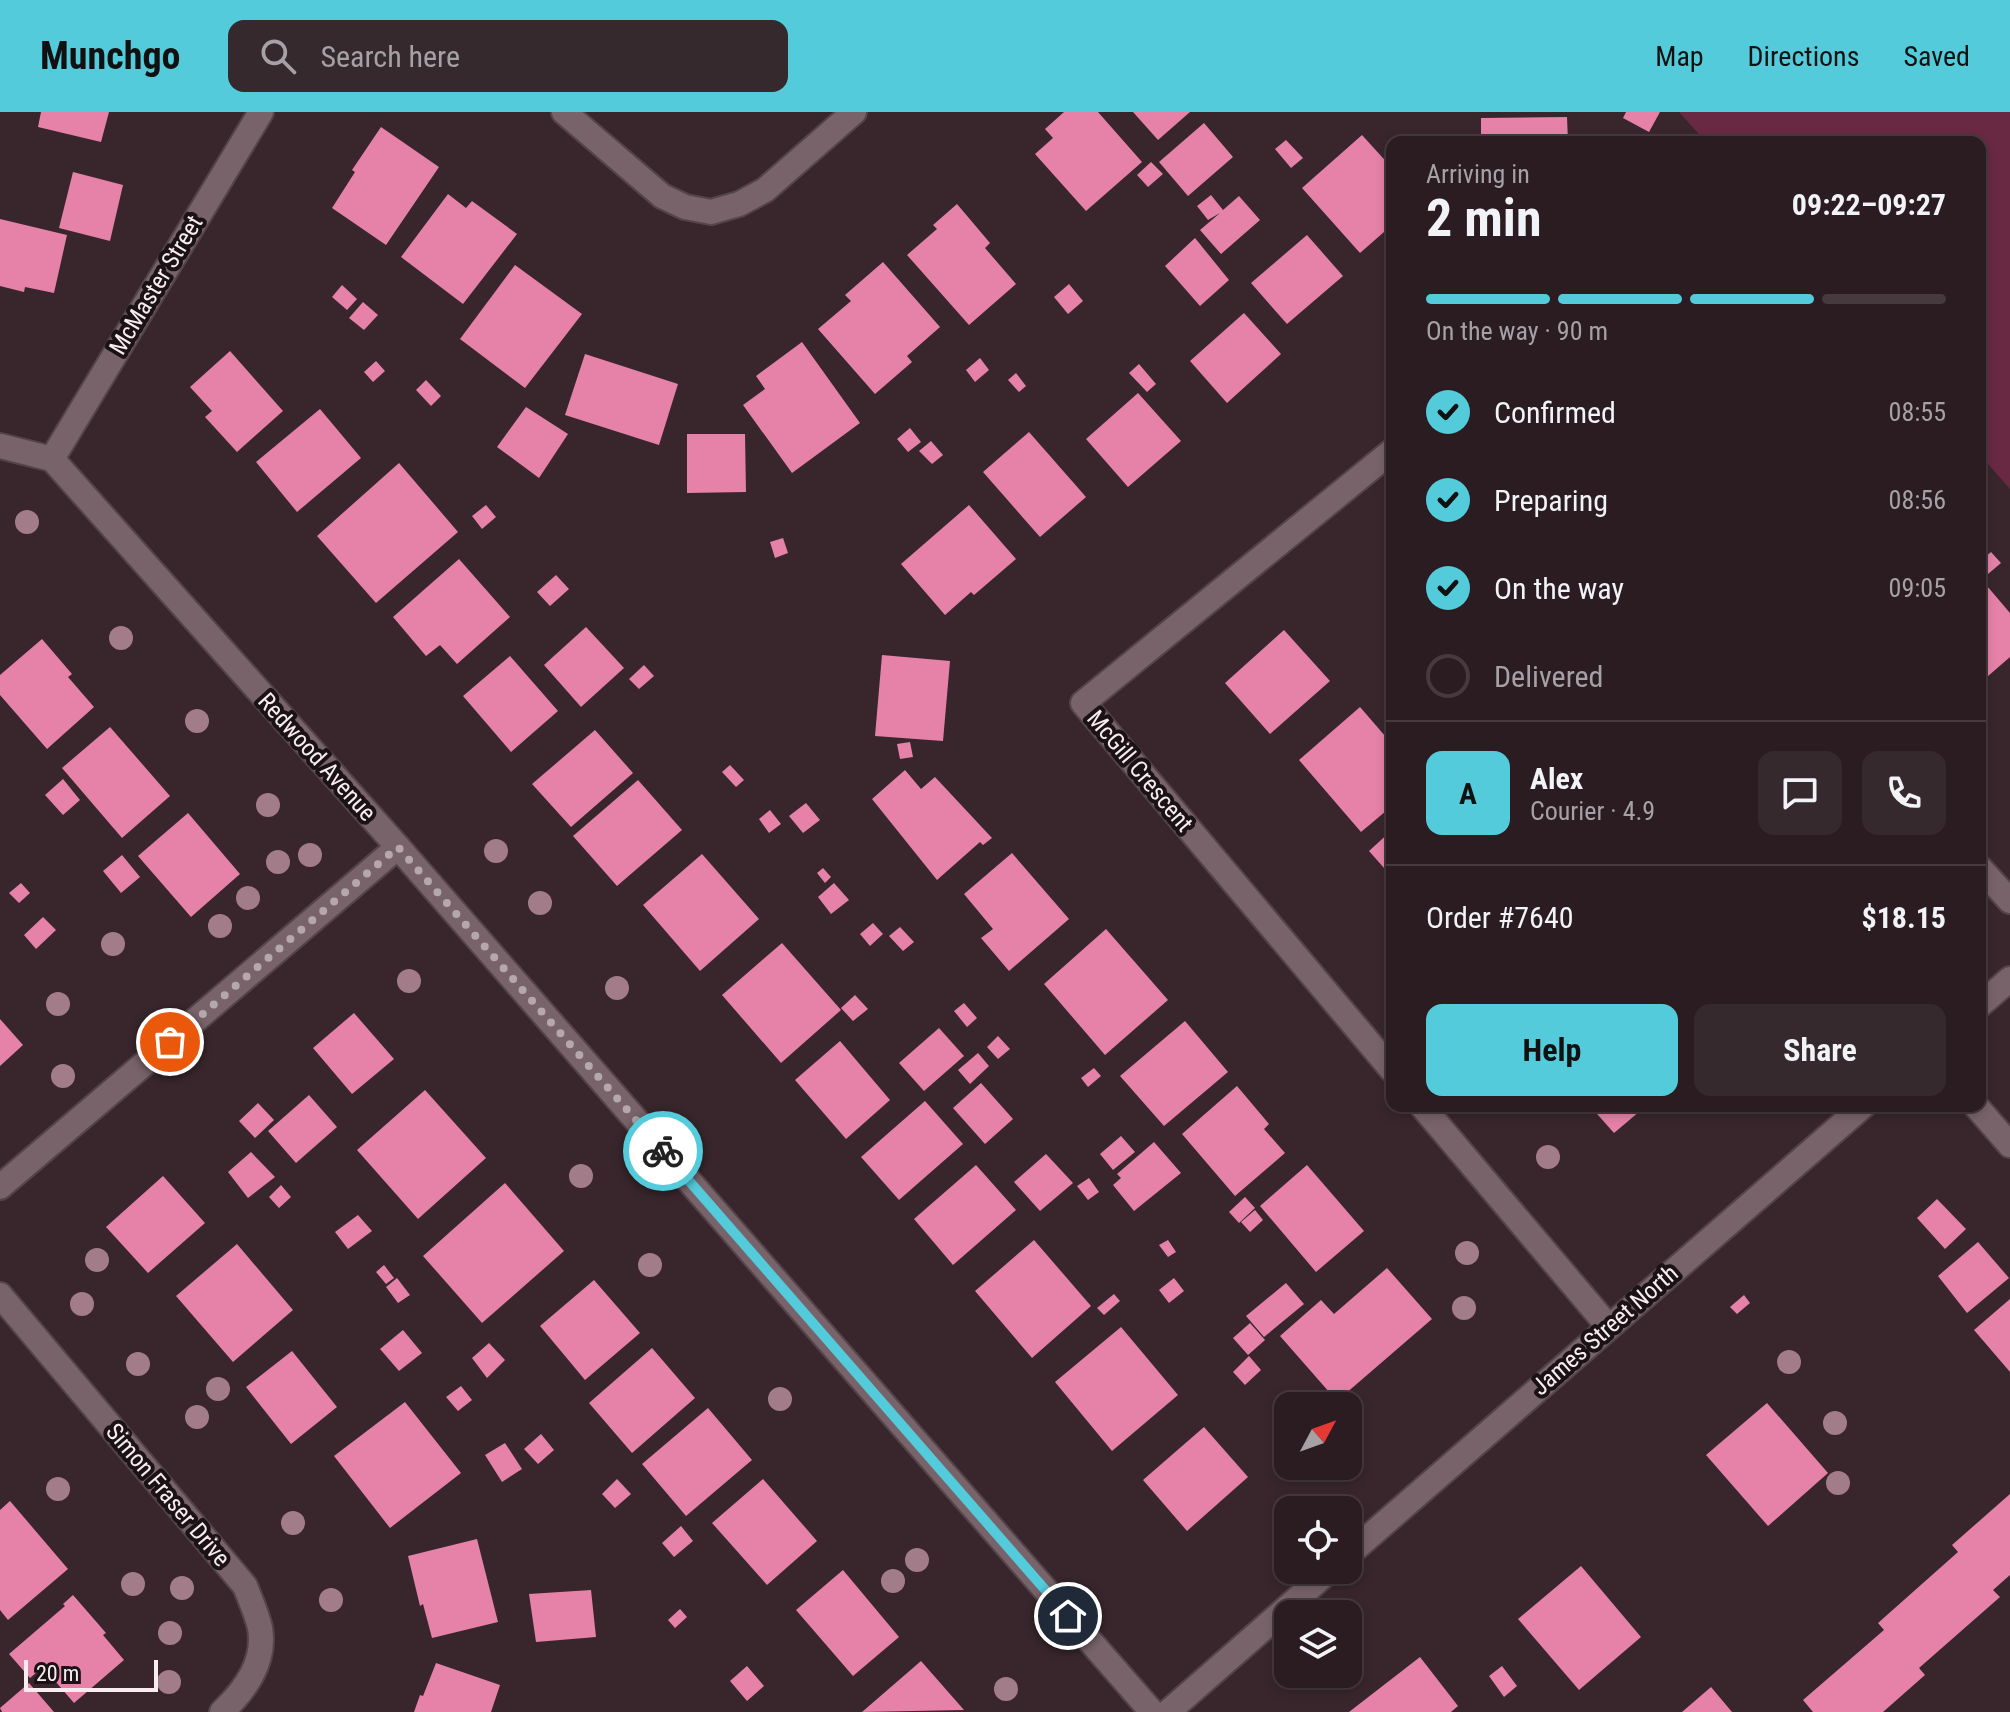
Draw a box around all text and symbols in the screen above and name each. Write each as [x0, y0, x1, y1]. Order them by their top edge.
search box [228, 20, 788, 92]
text: Munchgo [40, 34, 180, 78]
icon: search [256, 34, 300, 78]
text: Search here [320, 39, 460, 74]
text: Map [1655, 40, 1704, 73]
text: Directions [1748, 40, 1859, 73]
text: Saved [1903, 40, 1970, 73]
text: Arriving in [1426, 159, 1530, 189]
text: 09:22–09:27 [1792, 187, 1946, 222]
text: 2 min [1426, 188, 1542, 249]
street label: McMaster Street [104, 210, 208, 360]
text: On the way · 90 m [1426, 316, 1608, 346]
icon: check [1426, 390, 1470, 434]
text: Confirmed [1494, 395, 1616, 430]
text: 08:55 [1889, 397, 1946, 427]
icon: check [1426, 478, 1470, 522]
text: Preparing [1494, 483, 1608, 518]
text: 08:56 [1889, 485, 1946, 515]
icon: check [1426, 566, 1470, 610]
text: On the way [1494, 571, 1624, 606]
text: 09:05 [1889, 573, 1946, 603]
text: Delivered [1494, 659, 1603, 694]
street label: Redwood Avenue [252, 687, 382, 827]
street label: McGill Crescent [1081, 705, 1199, 837]
button: chat [1758, 751, 1842, 835]
button: phone [1862, 751, 1946, 835]
text: Alex [1530, 761, 1583, 796]
text: A [1459, 776, 1477, 811]
text: Courier · 4.9 [1530, 796, 1655, 826]
text: Order #7640 [1426, 900, 1574, 935]
text: $18.15 [1861, 900, 1946, 935]
button: Help [1426, 1004, 1678, 1096]
button: Share [1694, 1004, 1946, 1096]
pin [136, 1008, 204, 1076]
icon: bag [148, 1020, 192, 1064]
courier [623, 1111, 703, 1191]
icon: bike [641, 1129, 685, 1173]
street label: James Street North [1526, 1259, 1684, 1401]
north arrow [1274, 1392, 1362, 1480]
map controls [1274, 1392, 1362, 1688]
street label: Simon Fraser Drive [100, 1418, 236, 1572]
button: locate [1274, 1496, 1362, 1584]
pin [1034, 1582, 1102, 1650]
icon: home [1046, 1594, 1090, 1638]
button: layers [1274, 1600, 1362, 1688]
scale bar [24, 1656, 158, 1692]
text: 20 m [36, 1661, 79, 1686]

